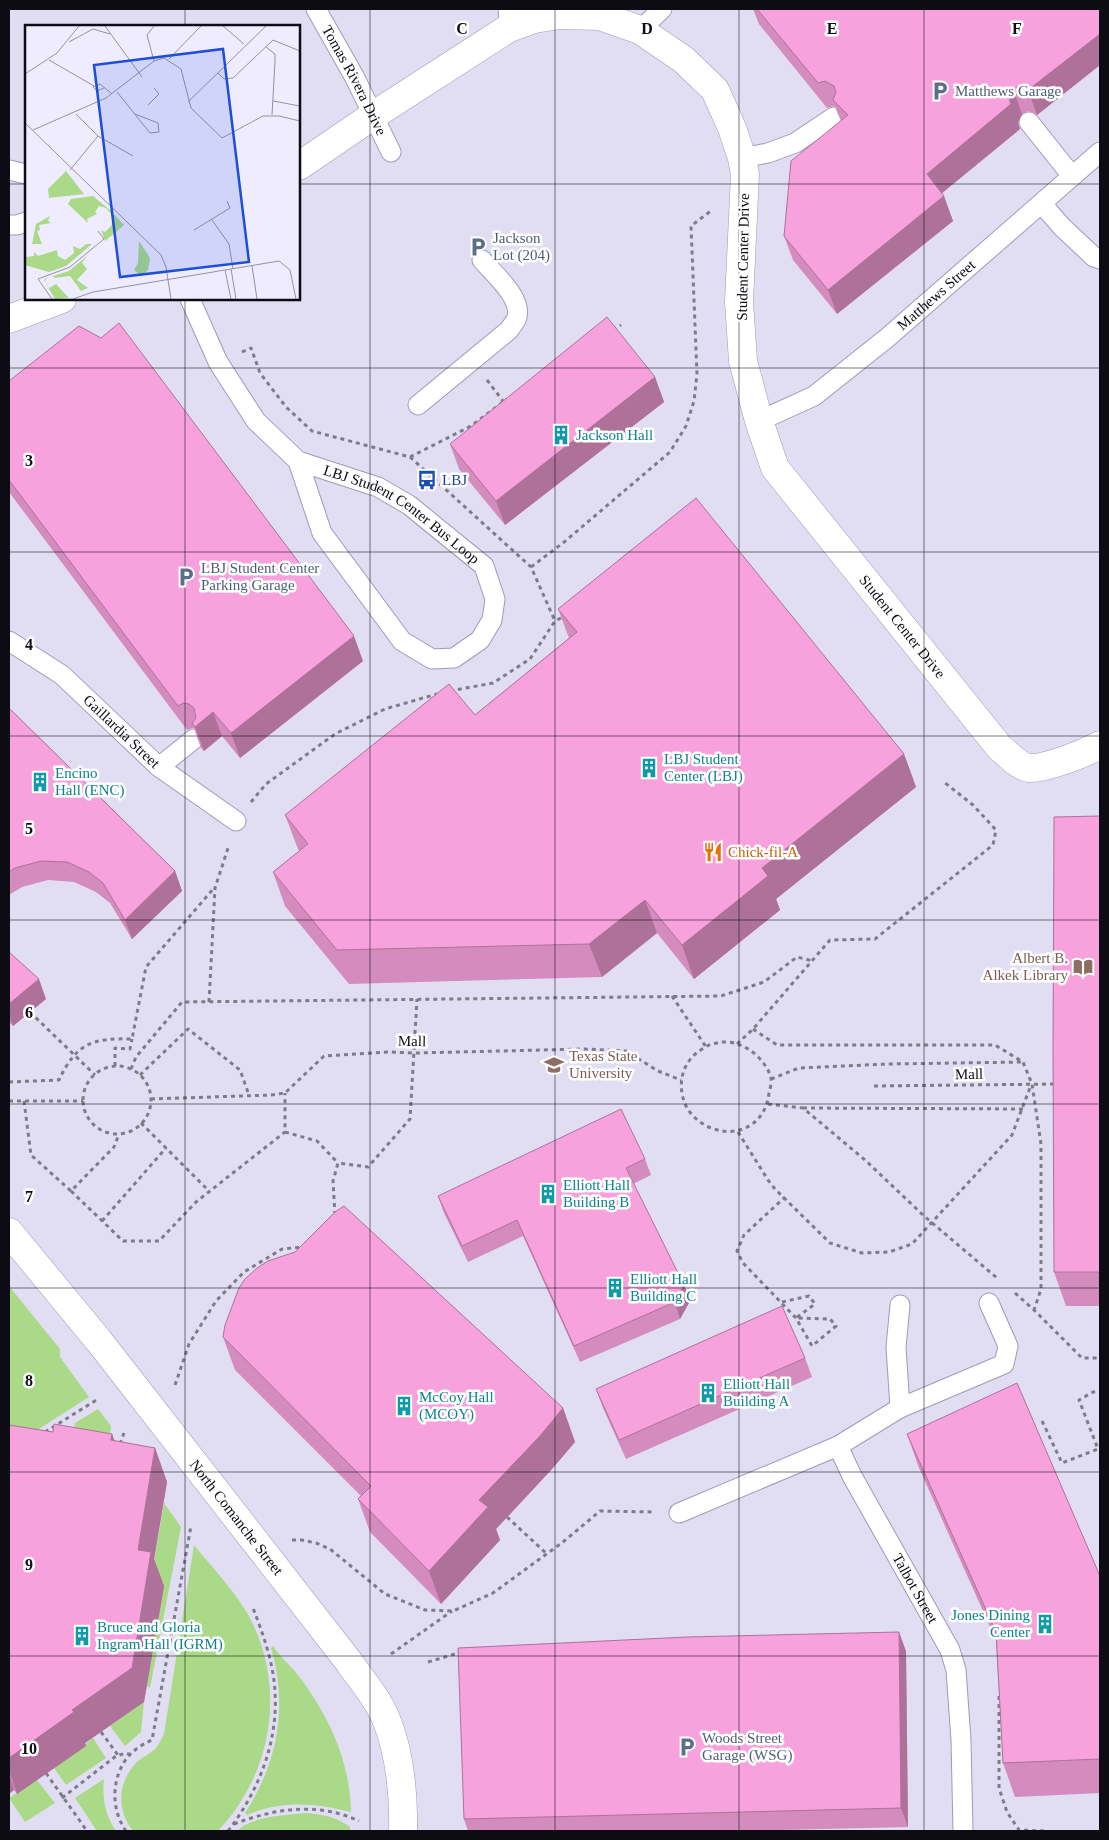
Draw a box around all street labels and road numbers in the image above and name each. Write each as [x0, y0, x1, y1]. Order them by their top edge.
street label: Tomas Rivera Drive [319, 23, 390, 138]
street label: Student Center Drive [734, 193, 752, 321]
street label: Matthews Street [894, 256, 979, 333]
street label: LBJ Student Center Bus Loop [322, 462, 483, 567]
street label: Student Center Drive [856, 572, 949, 682]
street label: Gaillardia Street [80, 692, 163, 772]
street label: Mall [398, 1033, 426, 1049]
street label: Mall [955, 1066, 983, 1082]
street label: North Comanche Street [187, 1457, 287, 1579]
street label: Talbot Street [889, 1551, 942, 1626]

